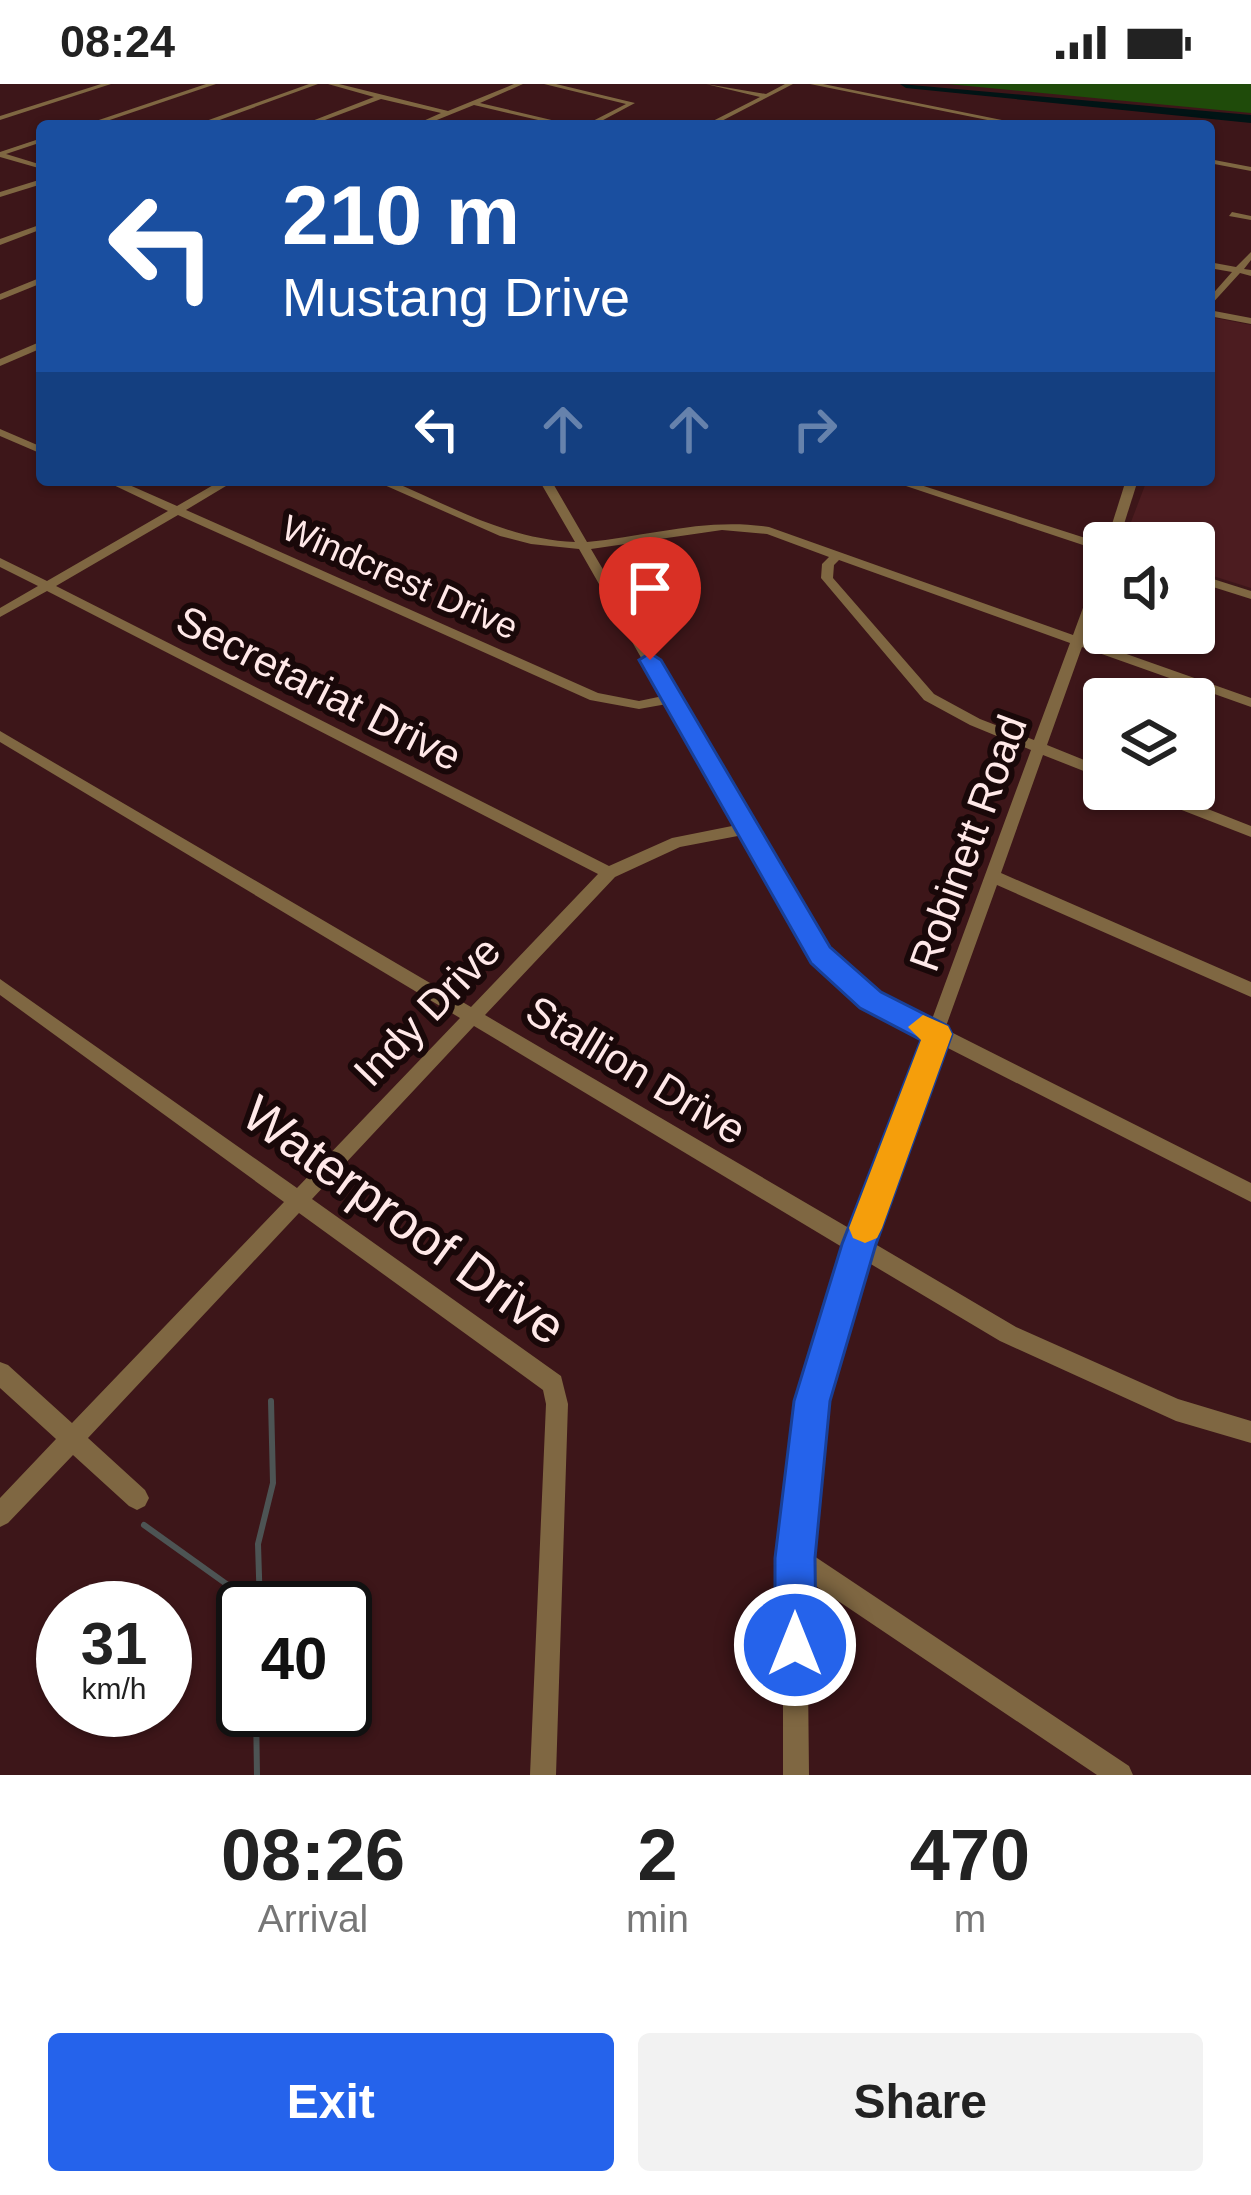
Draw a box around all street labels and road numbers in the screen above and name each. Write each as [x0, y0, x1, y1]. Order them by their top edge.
street label: Windcrest Drive [276, 507, 524, 647]
street label: Secretariat Drive [169, 596, 469, 780]
street label: Robinett Road [900, 709, 1036, 977]
street label: Indy Drive [344, 927, 510, 1095]
street label: Stallion Drive [518, 986, 754, 1154]
street label: Waterproof Drive [232, 1084, 576, 1356]

